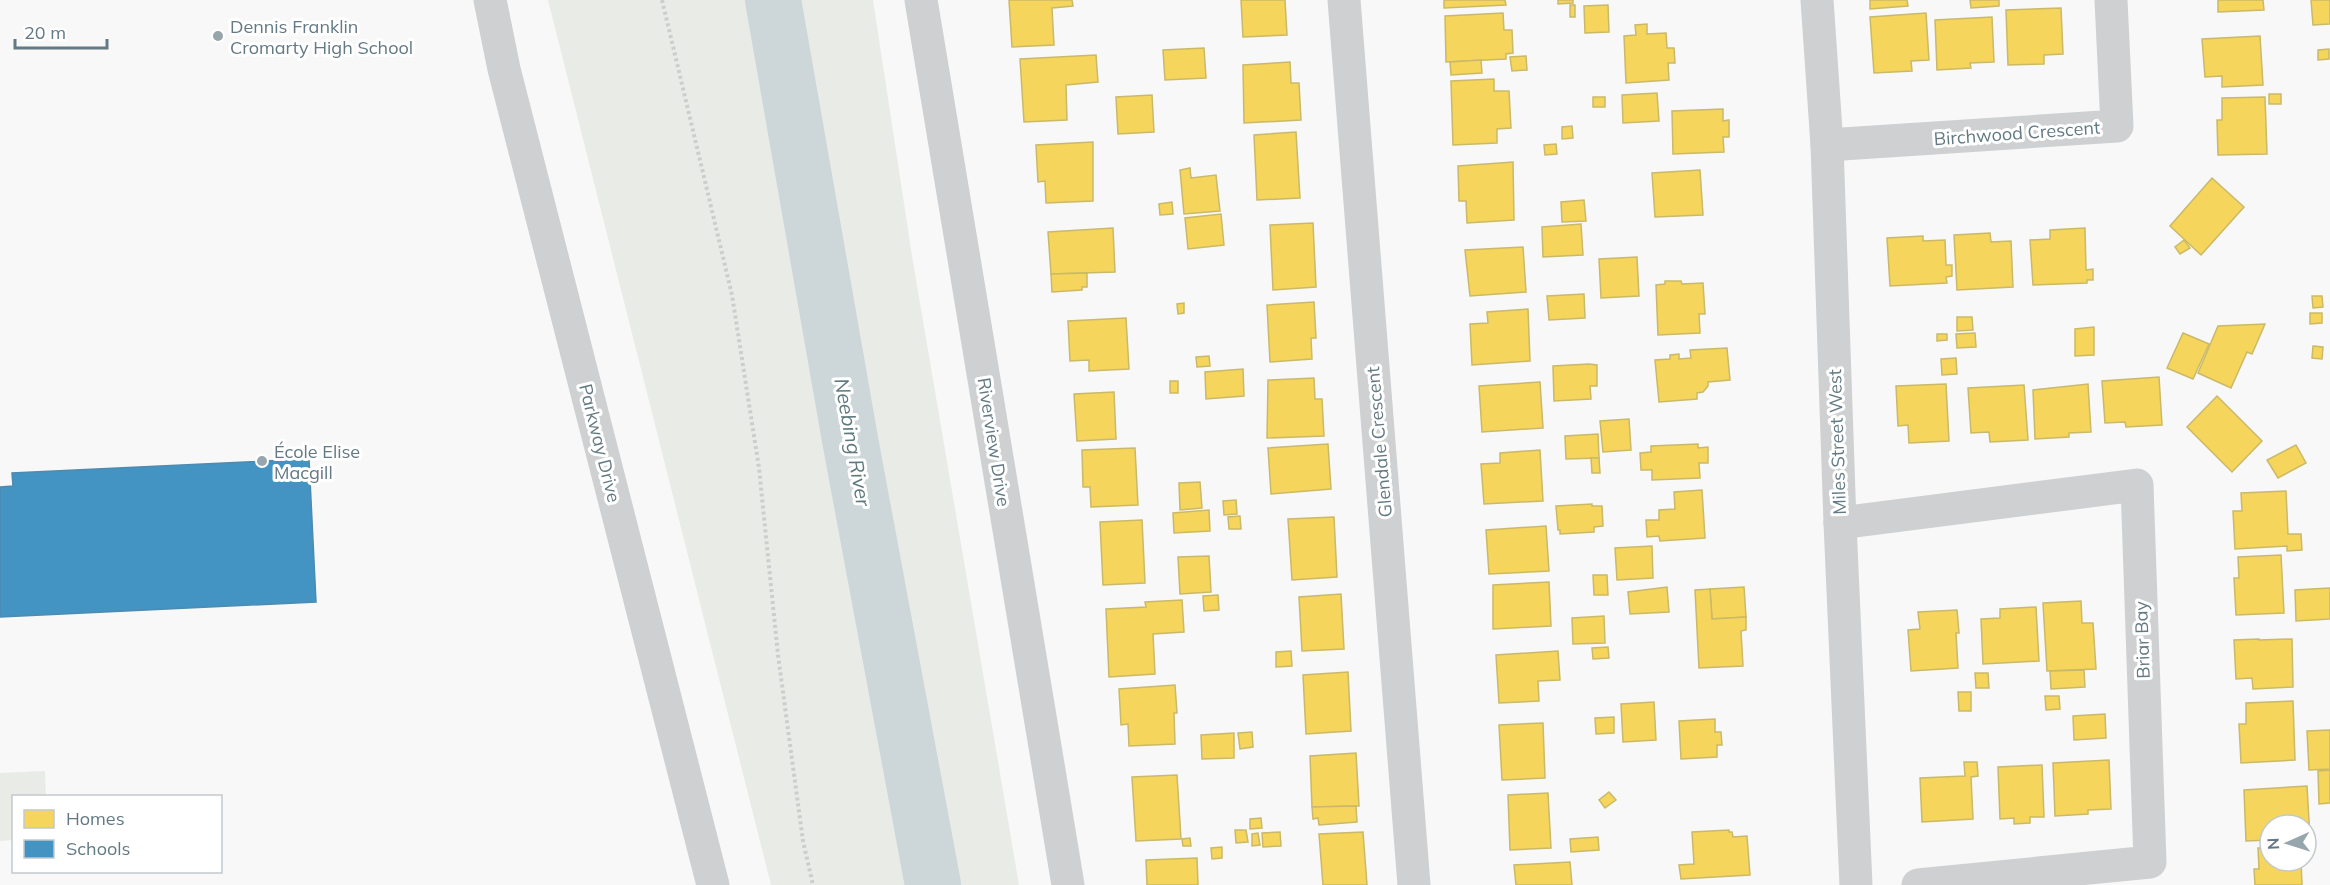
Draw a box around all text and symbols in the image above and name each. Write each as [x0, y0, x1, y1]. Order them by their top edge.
scale bar [15, 12, 106, 50]
place label: Dennis Franklin Cromarty High School [230, 15, 413, 59]
text: 20 m [24, 21, 66, 44]
marker: Dennis Franklin Cromarty High School [211, 29, 225, 43]
street label: Birchwood Crescent [1933, 116, 2101, 150]
street label: Glendale Crescent [1361, 366, 1397, 518]
street label: Miles Street West [1823, 369, 1851, 515]
water label: Neebing River [829, 376, 877, 509]
street label: Riverview Drive [972, 376, 1016, 508]
street label: Parkway Drive [574, 381, 626, 505]
place label: École Elise Macgill [274, 440, 360, 484]
marker: École Elise Macgill [255, 454, 269, 468]
street label: Briar Bay [2129, 600, 2155, 679]
legend [12, 795, 222, 873]
text: Homes [66, 807, 125, 830]
north arrow [2258, 813, 2318, 873]
text: Schools [66, 837, 131, 860]
text: N [2263, 837, 2283, 850]

